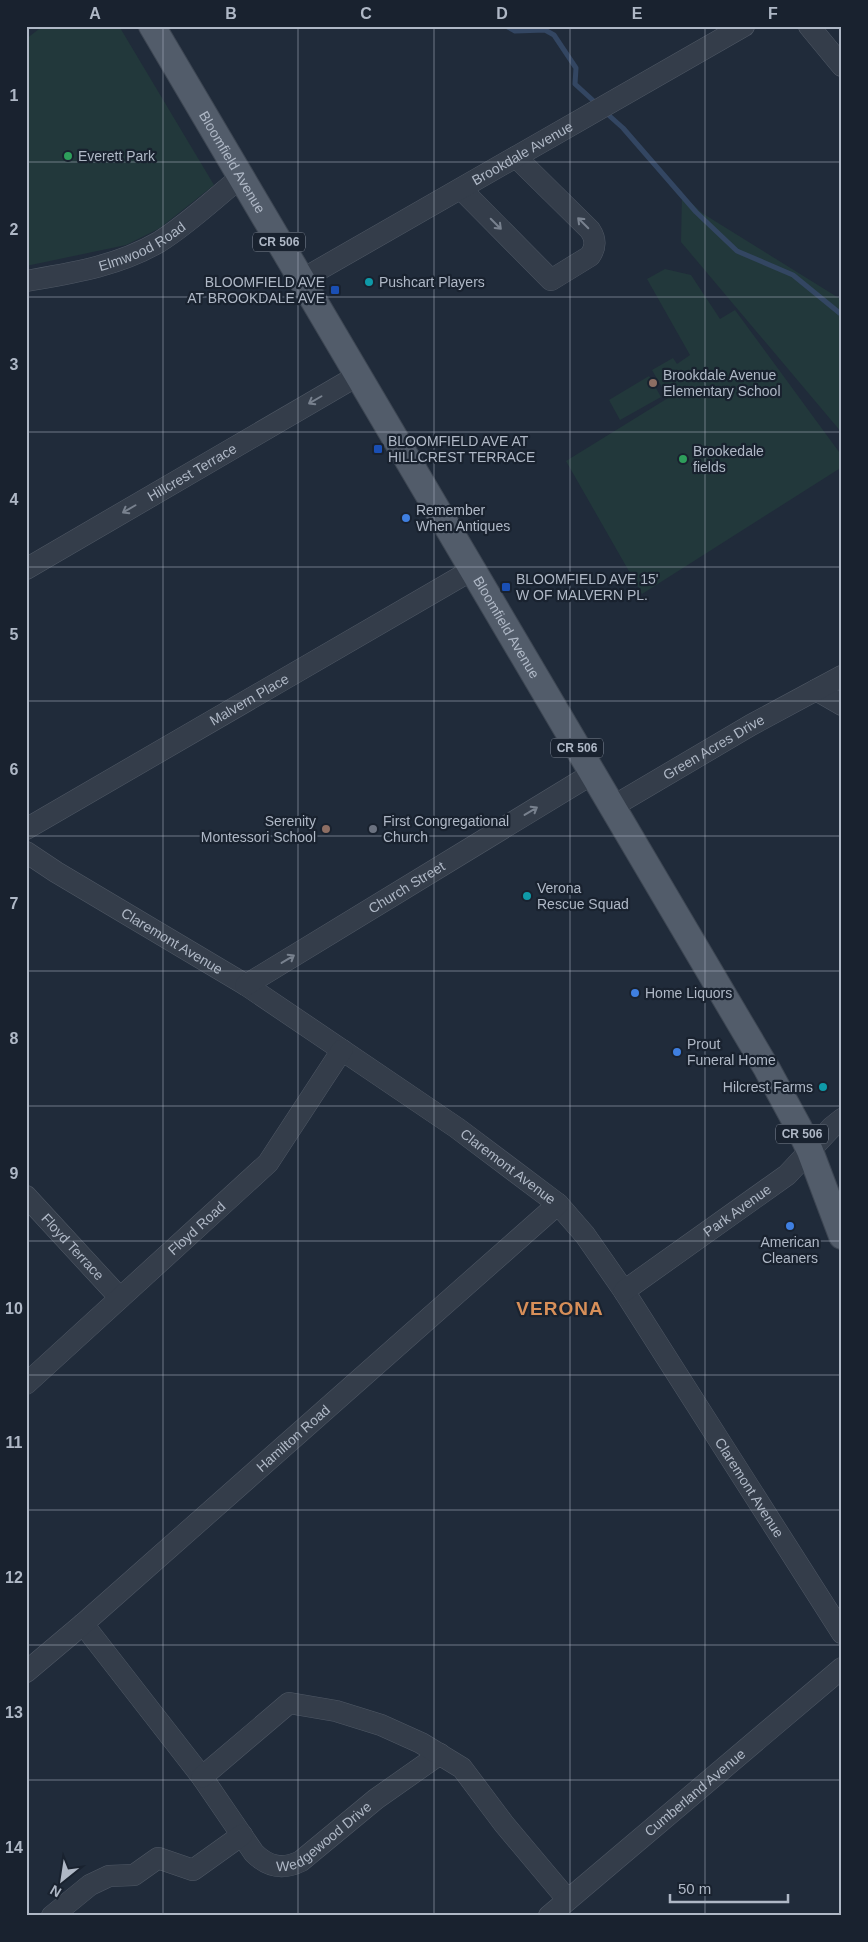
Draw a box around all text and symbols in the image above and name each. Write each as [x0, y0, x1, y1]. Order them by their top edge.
text: A [89, 5, 101, 22]
text: B [225, 5, 237, 22]
text: C [360, 5, 372, 22]
text: D [496, 5, 508, 22]
text: E [632, 5, 643, 22]
text: F [768, 5, 778, 22]
text: 1 [10, 87, 19, 104]
street label: Bloomfield Avenue [196, 108, 269, 216]
street label: Brookdale Avenue [469, 118, 576, 188]
place label: Everett Park [78, 148, 156, 164]
marker: Everett Park [62, 150, 74, 162]
one-way arrow [577, 217, 589, 229]
street label: Elmwood Road [97, 218, 189, 274]
one-way arrow [490, 218, 502, 230]
text: 2 [10, 221, 19, 238]
road number: CR 506 [253, 232, 305, 252]
place label: BLOOMFIELD AVE AT BROOKDALE AVE [187, 274, 325, 306]
place label: Pushcart Players [379, 274, 485, 290]
marker: Pushcart Players [363, 276, 375, 288]
marker: BLOOMFIELD AVE AT BROOKDALE AVE [329, 284, 341, 296]
text: 3 [10, 356, 19, 373]
place label: Brookdale Avenue Elementary School [663, 367, 781, 399]
marker: Brookdale Avenue Elementary School [647, 377, 659, 389]
one-way arrow [309, 396, 323, 406]
place label: BLOOMFIELD AVE AT HILLCREST TERRACE [388, 433, 535, 465]
street label: Hillcrest Terrace [145, 440, 239, 504]
marker: BLOOMFIELD AVE AT HILLCREST TERRACE [372, 443, 384, 455]
place label: Brookedale fields [693, 443, 764, 475]
marker: Brookedale fields [677, 453, 689, 465]
text: 4 [10, 491, 19, 508]
place label: Remember When Antiques [416, 502, 510, 534]
one-way arrow [123, 504, 137, 514]
marker: Remember When Antiques [400, 512, 412, 524]
place label: BLOOMFIELD AVE 15' W OF MALVERN PL. [516, 571, 658, 603]
street label: Bloomfield Avenue [470, 573, 543, 681]
marker: BLOOMFIELD AVE 15' W OF MALVERN PL. [500, 581, 512, 593]
text: 5 [10, 626, 19, 643]
street label: Malvern Place [207, 670, 292, 729]
street label: Green Acres Drive [660, 711, 767, 783]
road number: CR 506 [551, 738, 603, 758]
text: 6 [10, 761, 19, 778]
one-way arrow [524, 805, 538, 815]
place label: Serenity Montessori School [201, 813, 316, 845]
place label: First Congregational Church [383, 813, 509, 845]
marker: Serenity Montessori School [320, 823, 332, 835]
marker: First Congregational Church [367, 823, 379, 835]
street label: Church Street [365, 858, 448, 916]
place label: Verona Rescue Squad [537, 880, 629, 912]
marker: Verona Rescue Squad [521, 890, 533, 902]
text: 7 [10, 895, 19, 912]
street label: Claremont Avenue [118, 905, 226, 977]
one-way arrow [280, 954, 294, 964]
place label: Home Liquors [645, 985, 732, 1001]
marker: Home Liquors [629, 987, 641, 999]
text: 8 [10, 1030, 19, 1047]
place label: Prout Funeral Home [687, 1036, 776, 1068]
marker: Prout Funeral Home [671, 1046, 683, 1058]
place label: Hilcrest Farms [723, 1079, 813, 1095]
marker: Hilcrest Farms [817, 1081, 829, 1093]
road number: CR 506 [776, 1124, 828, 1144]
street label: Claremont Avenue [457, 1125, 559, 1208]
text: 9 [10, 1165, 19, 1182]
street label: Park Avenue [700, 1181, 774, 1240]
street label: Floyd Road [165, 1198, 228, 1258]
street label: Floyd Terrace [38, 1210, 107, 1283]
marker: American Cleaners [784, 1220, 796, 1232]
place label: American Cleaners [760, 1234, 820, 1266]
district label: VERONA [516, 1298, 604, 1319]
text: 10 [5, 1300, 23, 1317]
street label: Hamilton Road [253, 1402, 333, 1475]
text: 11 [6, 1434, 23, 1451]
street label: Claremont Avenue [712, 1435, 787, 1541]
text: 12 [5, 1569, 23, 1586]
text: 13 [5, 1704, 23, 1721]
street label: Cumberland Avenue [641, 1745, 748, 1840]
street label: Wedgewood Drive [276, 1798, 375, 1874]
text: 14 [5, 1839, 23, 1856]
north arrow [38, 1854, 88, 1904]
scale bar [670, 1872, 788, 1904]
text: 50 m [678, 1880, 711, 1897]
text: N [47, 1882, 64, 1901]

